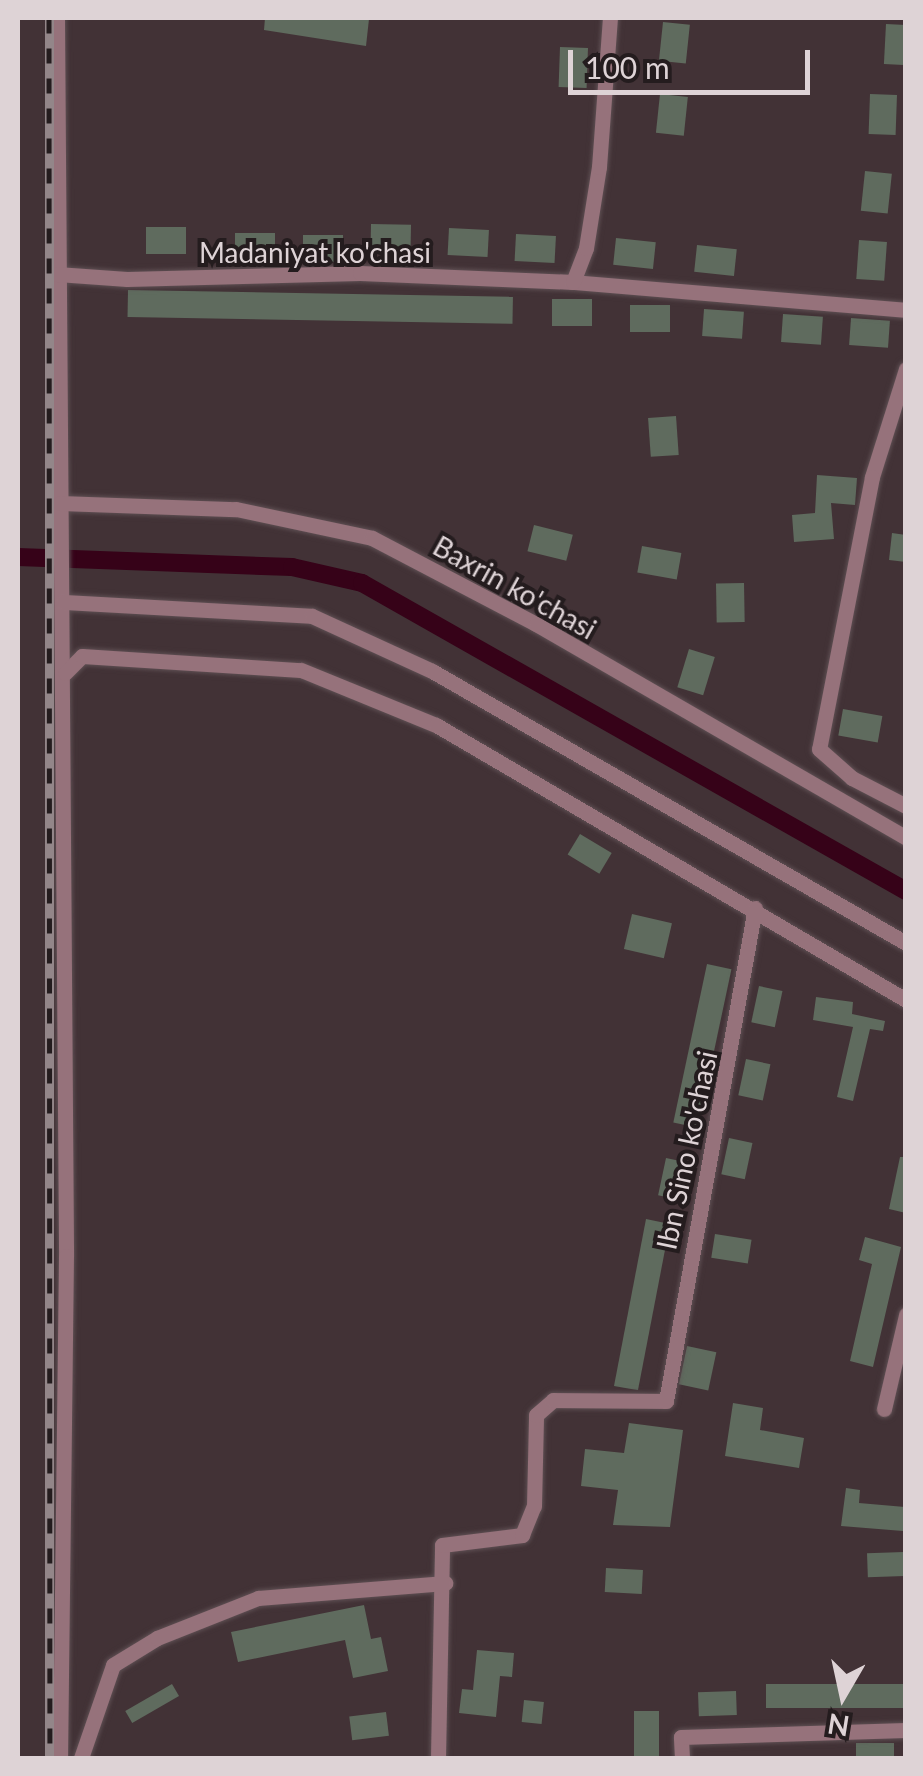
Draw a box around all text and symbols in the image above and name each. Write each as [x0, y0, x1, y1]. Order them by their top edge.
scale bar [573, 30, 816, 92]
text: 100 m [585, 49, 670, 85]
street label: Madaniyat ko'chasi [199, 235, 431, 269]
street label: Baxrin ko'chasi [428, 528, 602, 646]
street label: Ibn Sino ko'chasi [649, 1048, 723, 1252]
north arrow [793, 1646, 893, 1746]
text: N [825, 1707, 852, 1744]

